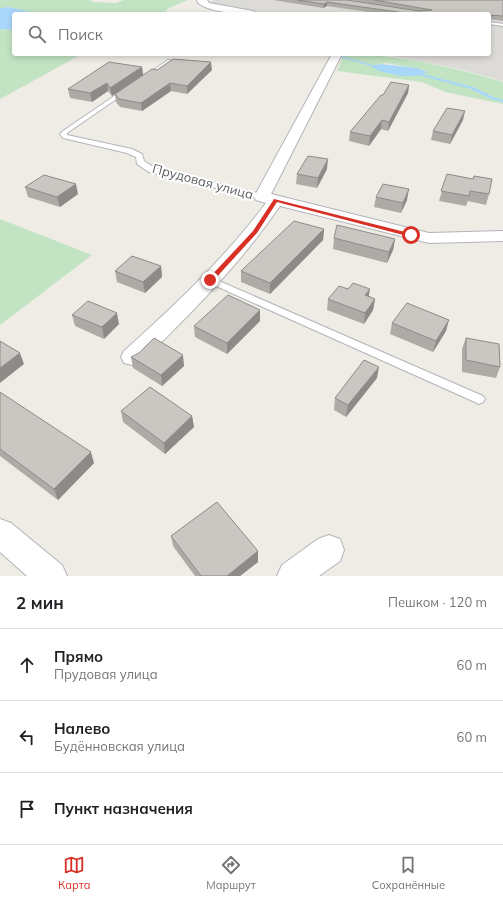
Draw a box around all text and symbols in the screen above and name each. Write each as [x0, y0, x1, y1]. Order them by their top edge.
search box [12, 12, 491, 56]
icon: search [26, 23, 48, 45]
text: Поиск [58, 25, 103, 44]
street label: Прудовая улица [151, 160, 255, 202]
route start [402, 226, 420, 244]
route end [201, 271, 219, 289]
text: 2 мин [16, 592, 64, 613]
text: Пешком · 120 m [388, 594, 487, 610]
text: Прямо [54, 647, 103, 666]
icon: ahead [16, 654, 38, 676]
text: 60 m [457, 657, 487, 673]
text: Прудовая улица [54, 666, 158, 682]
text: Налево [54, 719, 110, 738]
icon: left [16, 726, 38, 748]
text: 60 m [457, 729, 487, 745]
text: Будённовская улица [54, 738, 185, 754]
icon: arrive [16, 798, 38, 820]
text: Пункт назначения [54, 799, 193, 818]
tab: Карта [58, 854, 90, 892]
tab: Маршрут [206, 854, 256, 892]
tab: Сохранённые [372, 854, 445, 892]

